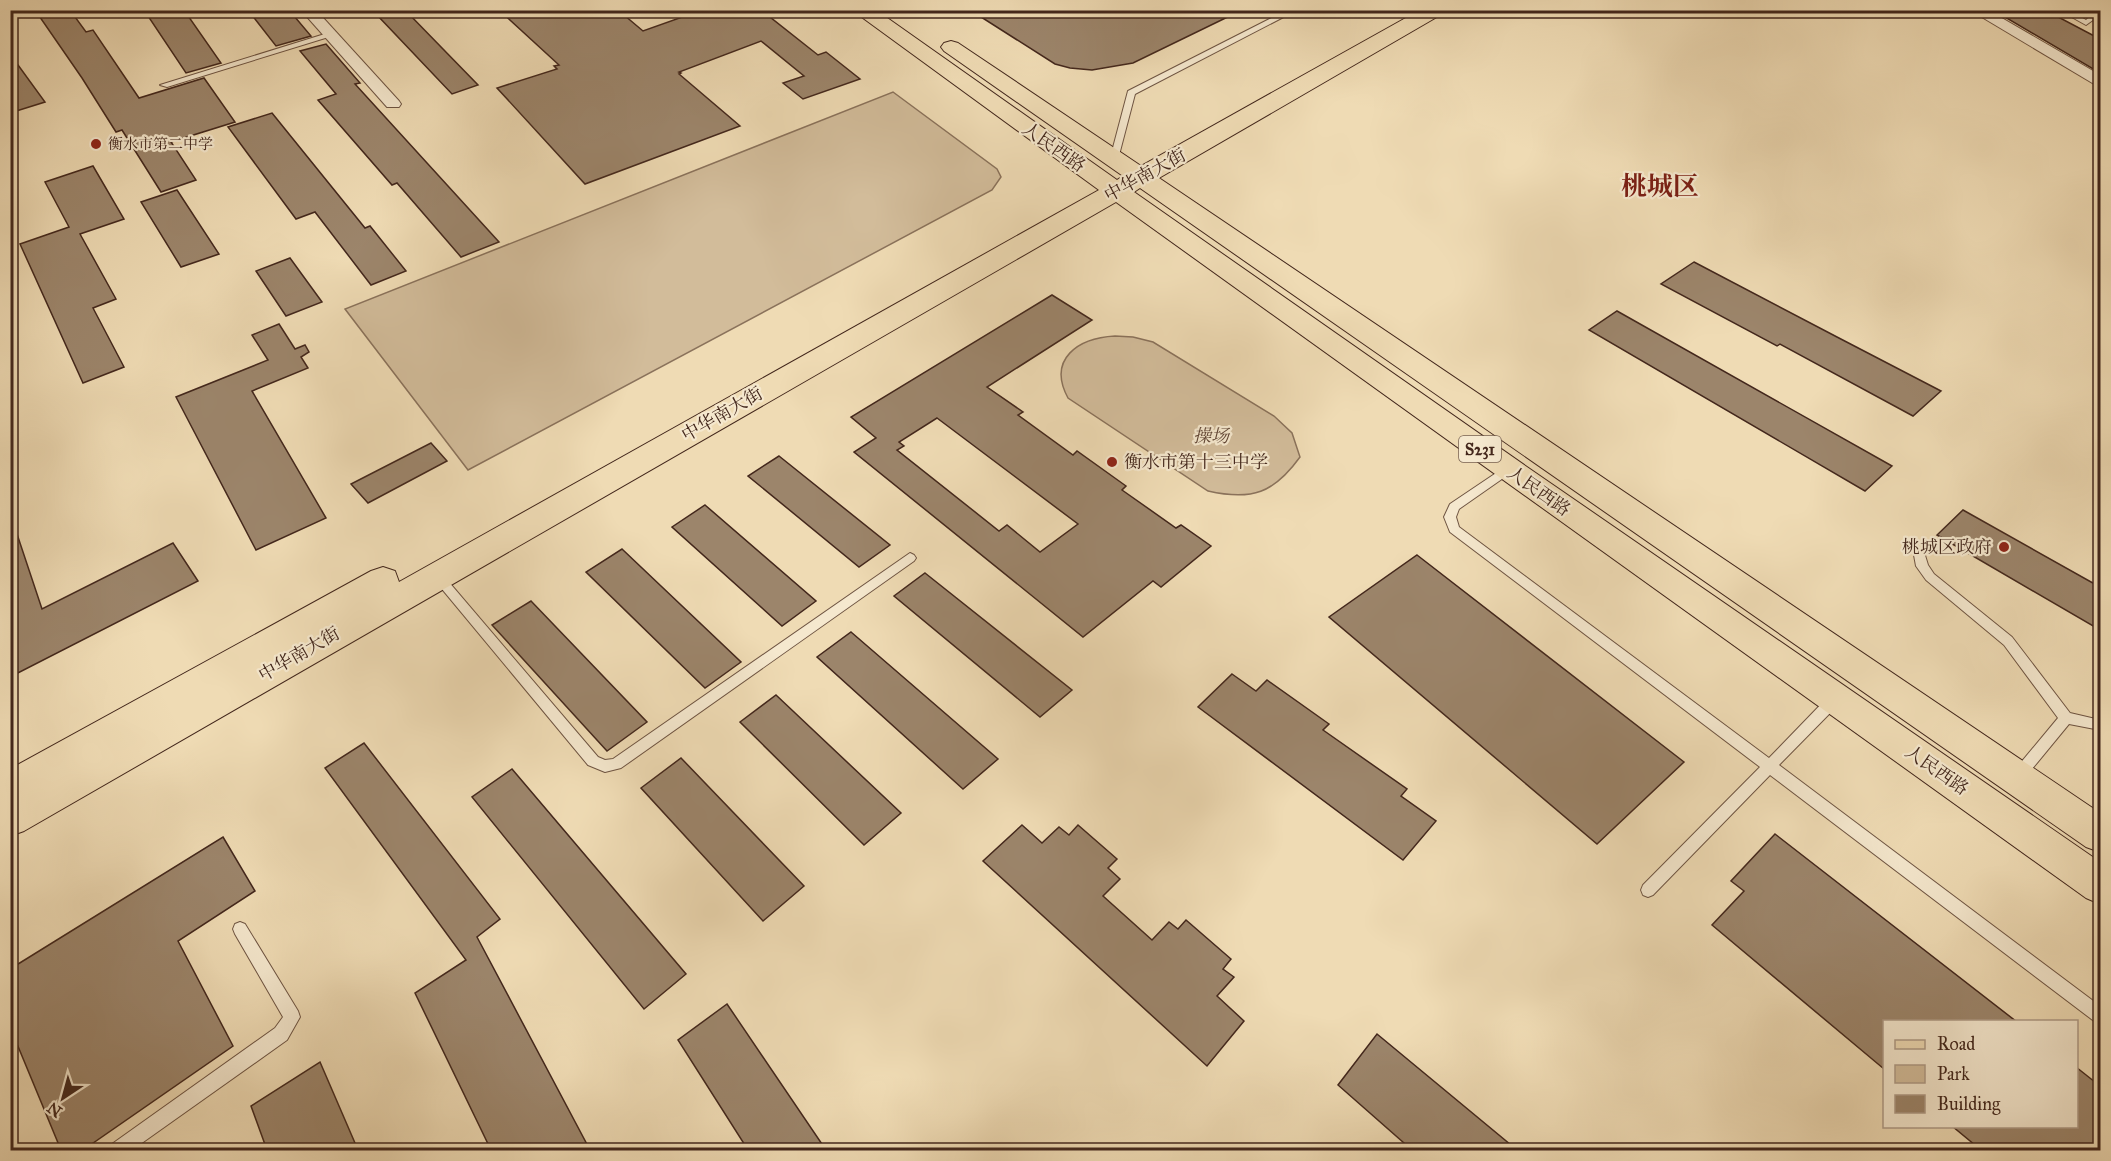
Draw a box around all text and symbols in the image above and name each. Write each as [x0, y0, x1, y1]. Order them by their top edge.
street label: 人民西路 [1018, 117, 1090, 177]
place label: 衡水市第二中学 [108, 135, 213, 153]
marker: 衡水市第二中学 [89, 137, 103, 151]
street label: 中华南大街 [1100, 144, 1190, 206]
district label: 桃城区 [1621, 170, 1699, 202]
street label: 中华南大街 [678, 382, 766, 446]
park label: 操场 [1193, 425, 1231, 447]
road number: S231 [1459, 436, 1501, 462]
place label: 衡水市第十三中学 [1124, 451, 1268, 473]
marker: 衡水市第十三中学 [1105, 455, 1119, 469]
street label: 人民西路 [1503, 461, 1575, 521]
place label: 桃城区政府 [1902, 536, 1992, 558]
marker: 桃城区政府 [1997, 540, 2011, 554]
street label: 中华南大街 [255, 622, 343, 686]
street label: 人民西路 [1901, 740, 1973, 800]
legend [1883, 1020, 2078, 1128]
text: Road [1937, 1033, 1975, 1055]
text: Park [1937, 1063, 1970, 1085]
north arrow [33, 1068, 93, 1128]
text: Building [1937, 1093, 2001, 1116]
text: N [43, 1098, 66, 1121]

